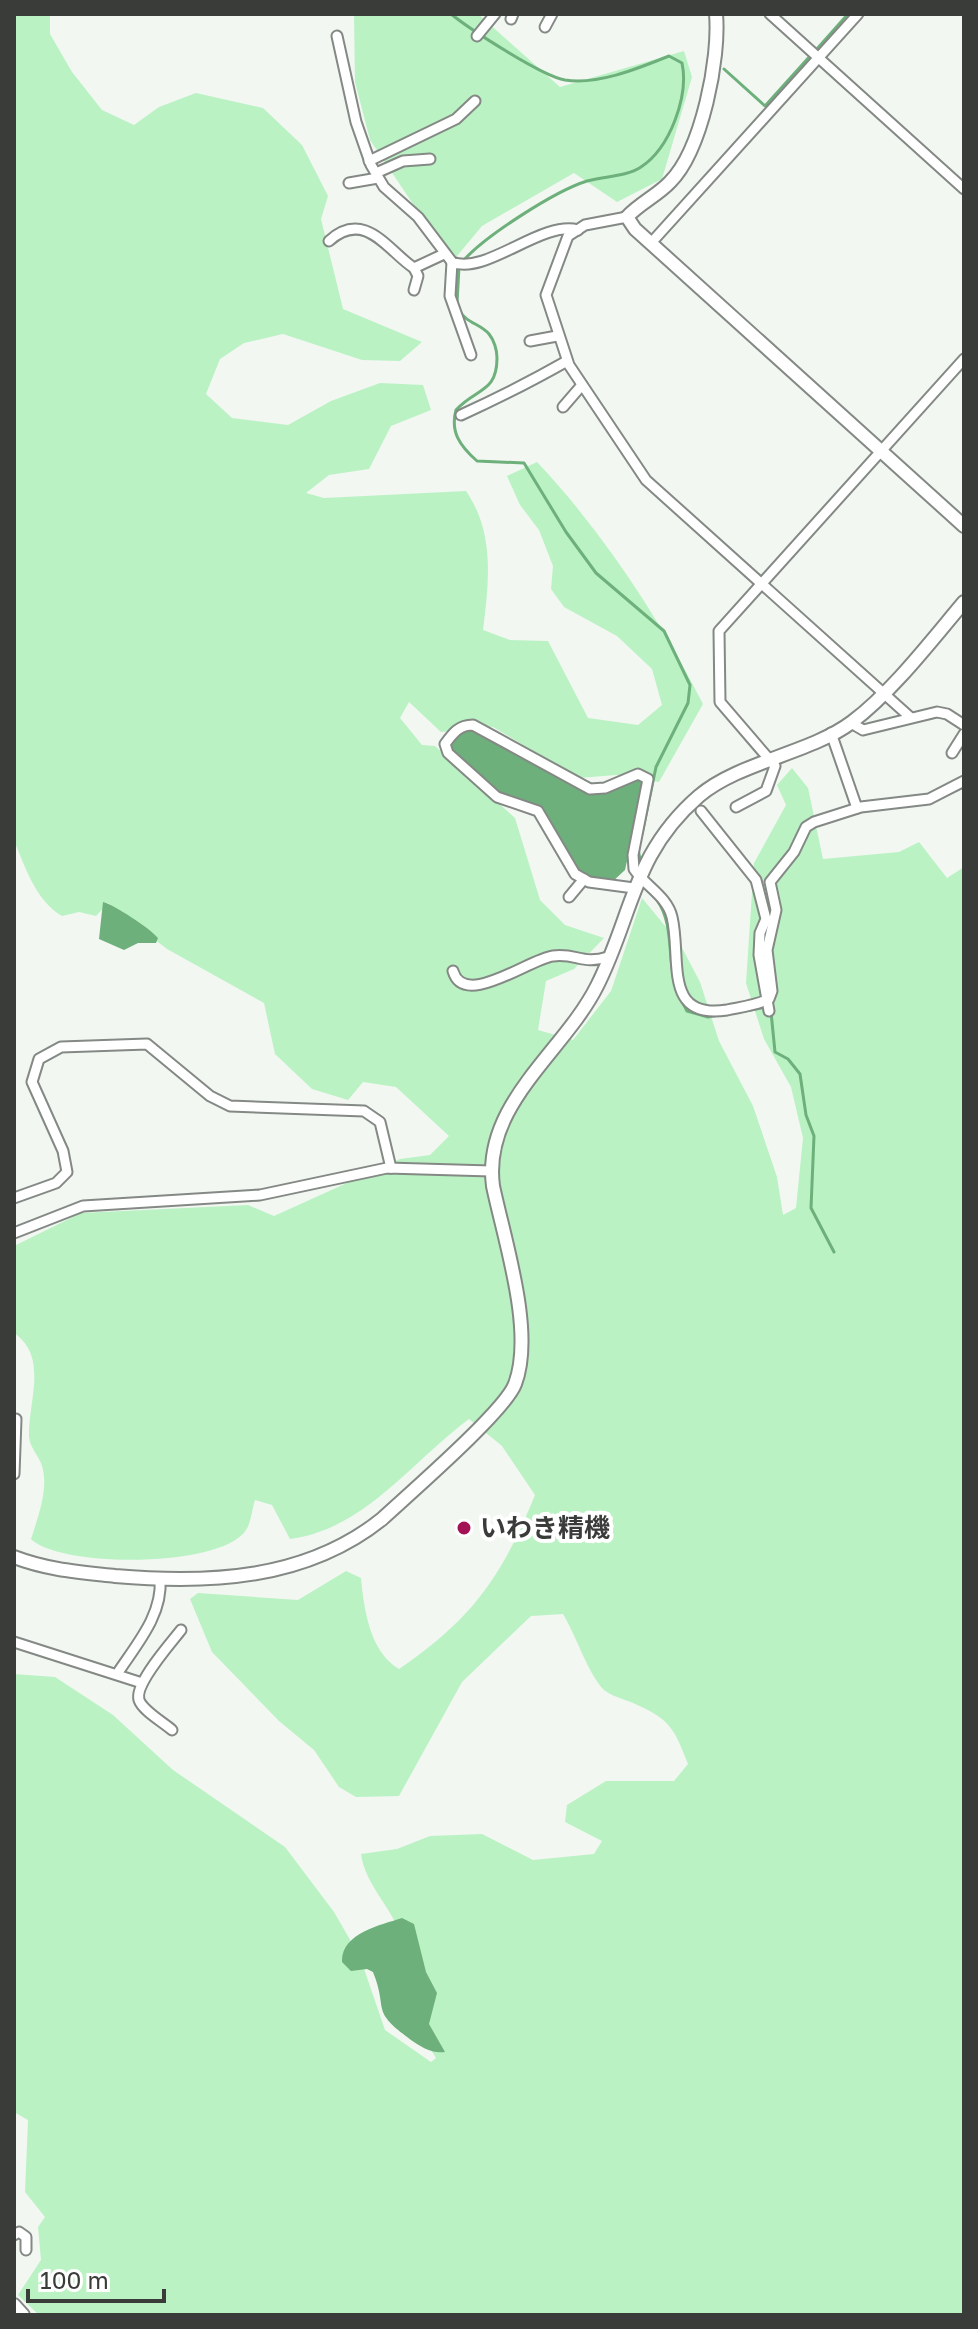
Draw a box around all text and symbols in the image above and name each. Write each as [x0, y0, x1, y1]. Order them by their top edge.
place label: いわき精機 [480, 1512, 610, 1543]
marker: いわき精機 [455, 1519, 473, 1537]
scale bar [28, 2253, 164, 2303]
text: 100 m [40, 2265, 109, 2294]

